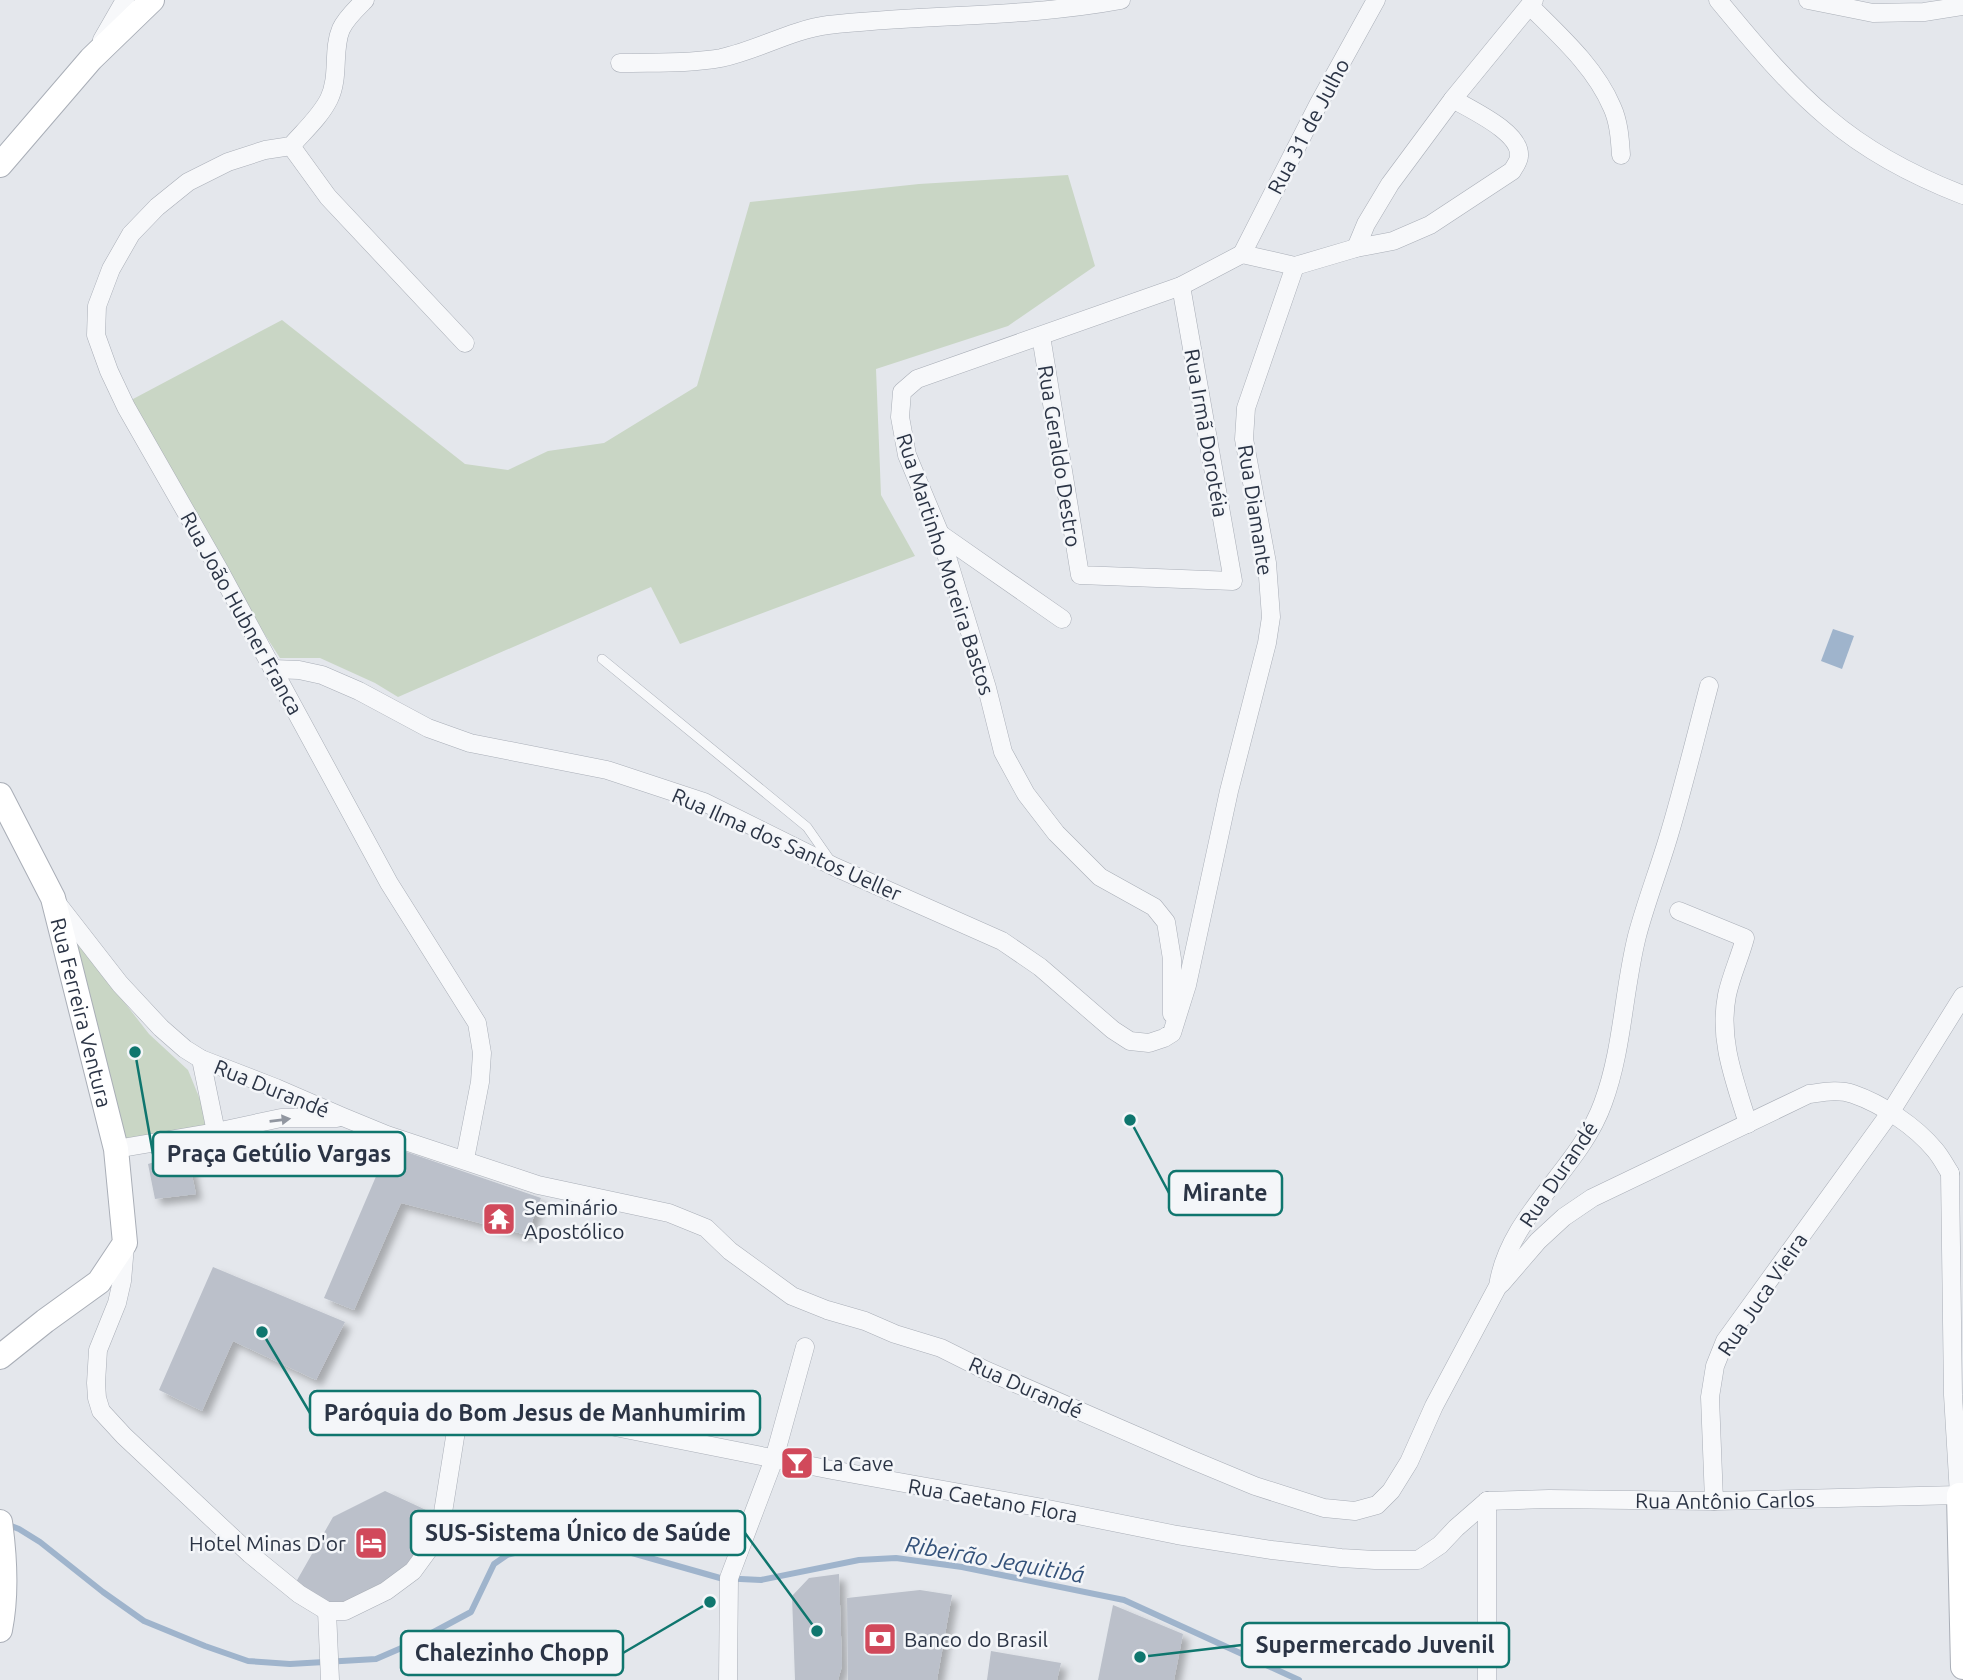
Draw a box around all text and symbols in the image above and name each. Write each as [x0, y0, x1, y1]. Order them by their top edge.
street label: Rua 31 de Julho [1262, 54, 1354, 198]
street label: Rua Irmã Dorotéia [1180, 347, 1234, 519]
street label: Rua Geraldo Destro [1034, 363, 1086, 549]
street label: Rua Martinho Moreira Bastos [892, 430, 1000, 698]
street label: Rua Diamante [1234, 443, 1278, 577]
street label: Rua João Hubner Franca [176, 507, 308, 719]
street label: Rua Ilma dos Santos Ueller [669, 783, 905, 906]
street label: Rua Ferreira Ventura [46, 915, 117, 1110]
street label: Rua Durandé [211, 1054, 333, 1122]
one-way arrow [269, 1114, 291, 1125]
street label: Rua Durandé [1514, 1117, 1602, 1231]
callout: Praça Getúlio Vargas [153, 1132, 405, 1176]
text: Praça Getúlio Vargas [167, 1141, 391, 1167]
callout: Mirante [1169, 1171, 1282, 1215]
text: Mirante [1183, 1180, 1267, 1205]
place label: Seminário Apostólico [524, 1195, 624, 1243]
temple icon: Seminário Apostólico [480, 1200, 518, 1238]
street label: Rua Juca Vieira [1712, 1228, 1812, 1360]
street label: Rua Durandé [965, 1351, 1087, 1423]
callout: Paróquia do Bom Jesus de Manhumirim [310, 1391, 760, 1435]
text: Paróquia do Bom Jesus de Manhumirim [324, 1400, 746, 1425]
bar icon: La Cave [778, 1444, 816, 1482]
place label: La Cave [822, 1451, 894, 1475]
street label: Rua Caetano Flora [906, 1473, 1080, 1527]
street label: Rua Antônio Carlos [1635, 1487, 1815, 1513]
callout: SUS-Sistema Único de Saúde [411, 1511, 745, 1555]
text: SUS-Sistema Único de Saúde [425, 1517, 731, 1545]
hotel icon: Hotel Minas D'or [352, 1524, 390, 1562]
place label: Hotel Minas D'or [189, 1531, 346, 1555]
water label: Ribeirão Jequitibá [904, 1531, 1086, 1587]
bank icon: Banco do Brasil [861, 1620, 899, 1658]
callout: Supermercado Juvenil [1242, 1623, 1509, 1667]
place label: Banco do Brasil [904, 1627, 1048, 1651]
callout: Chalezinho Chopp [401, 1631, 623, 1675]
text: Supermercado Juvenil [1256, 1632, 1495, 1657]
text: Chalezinho Chopp [415, 1640, 609, 1665]

